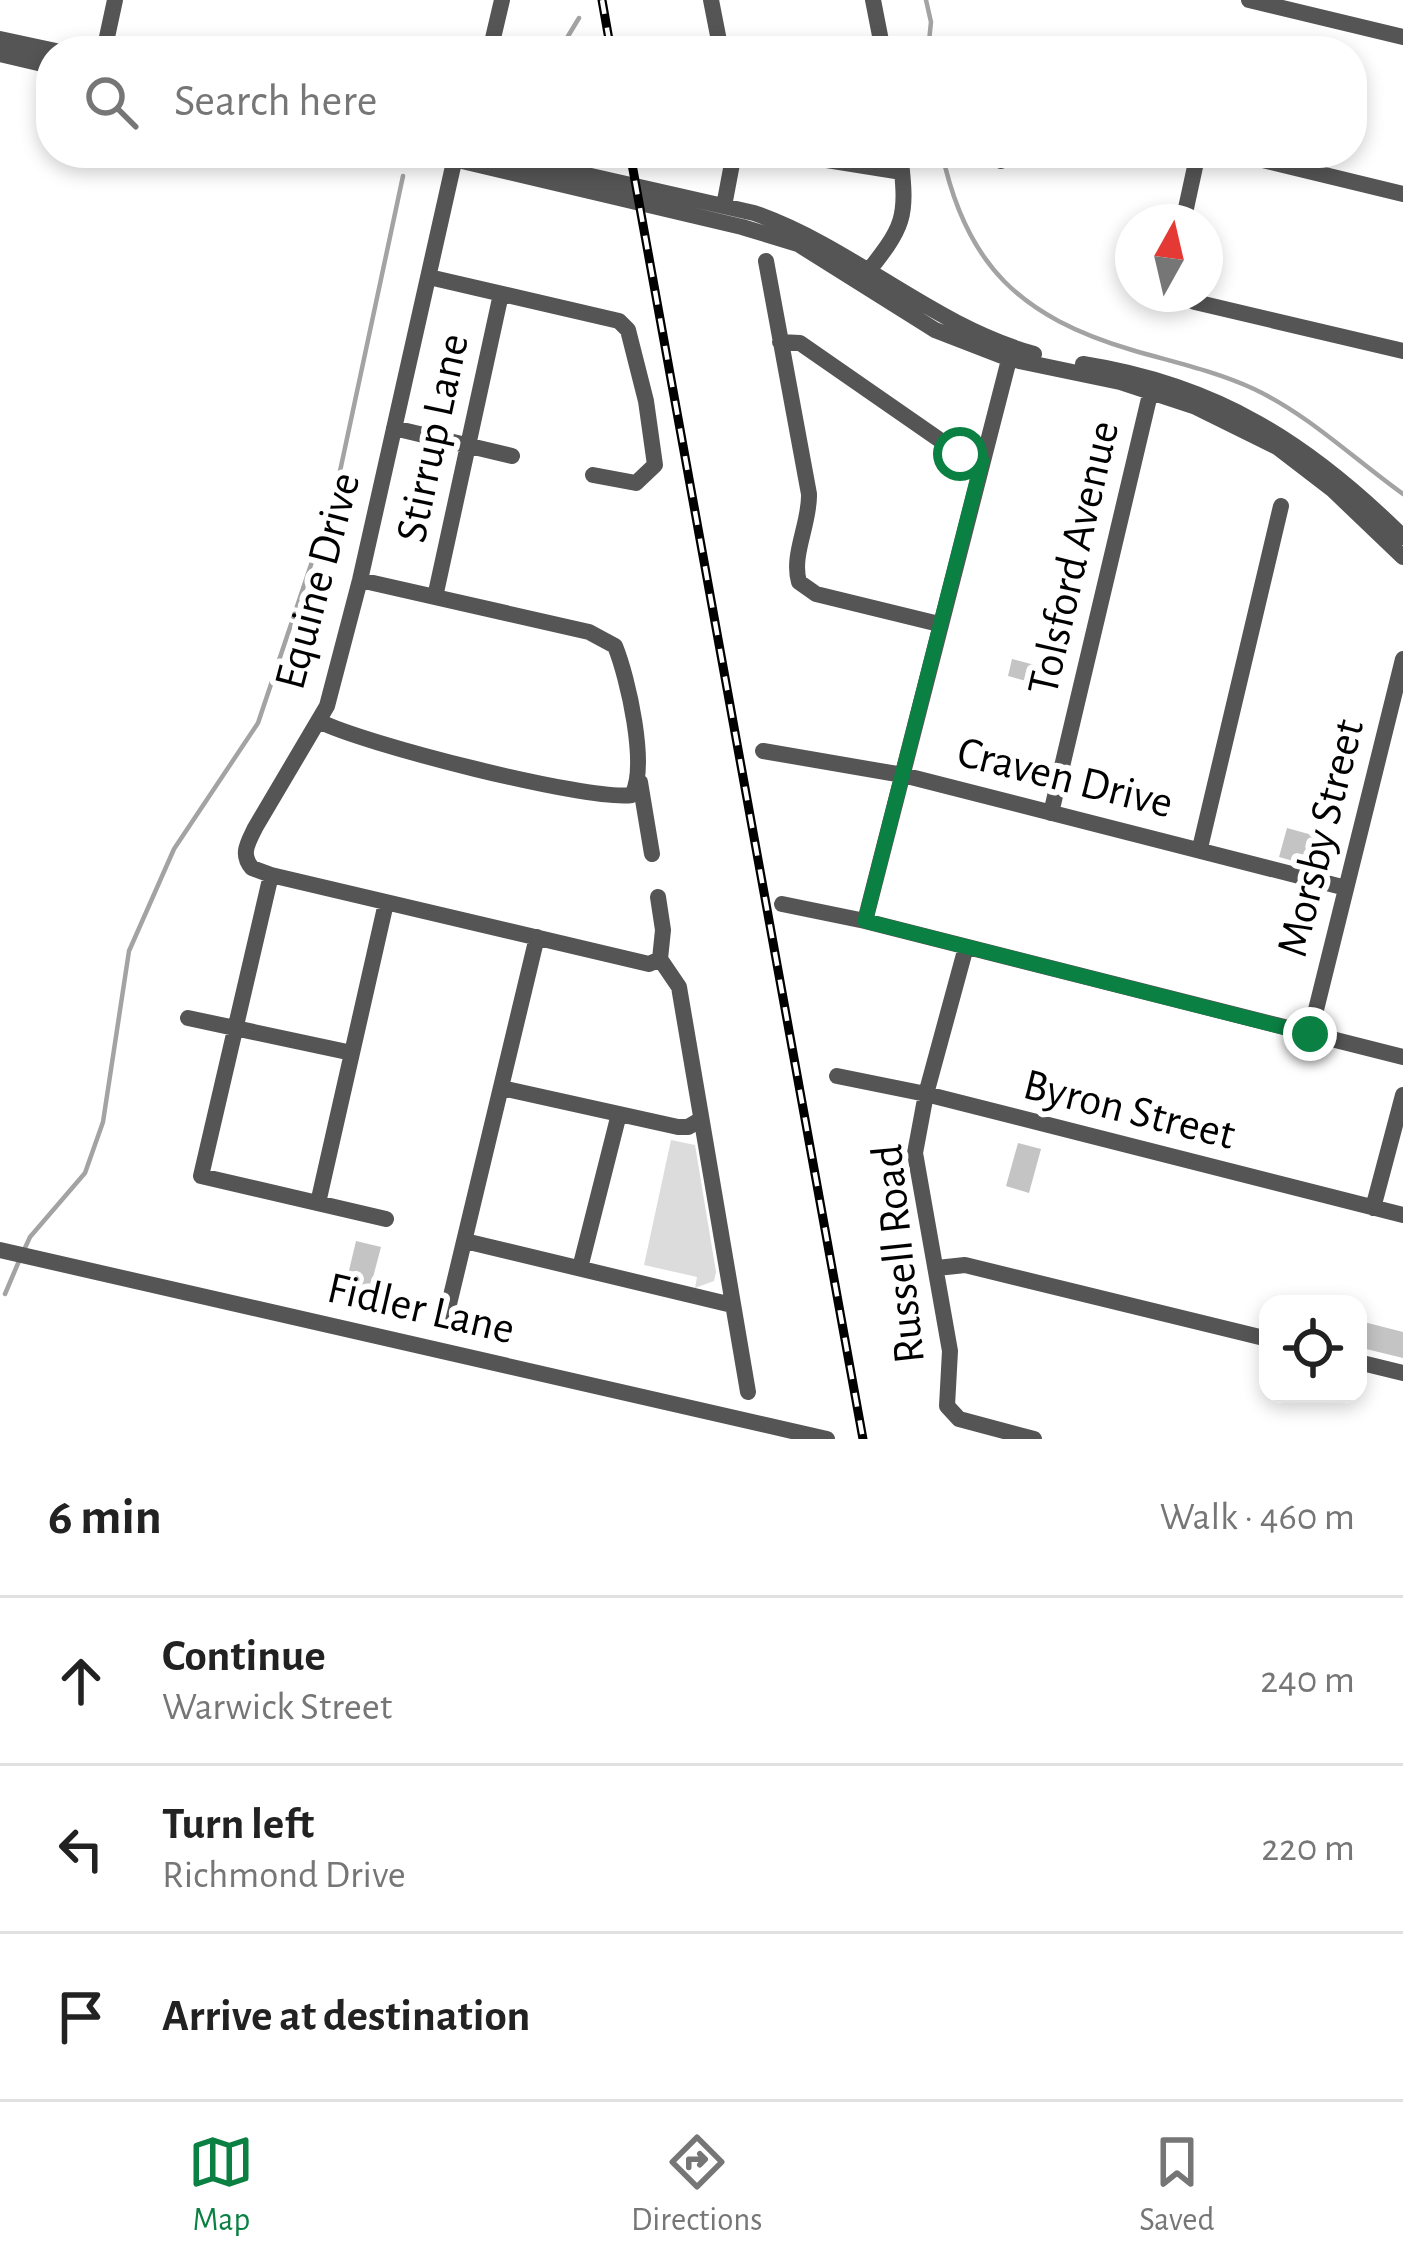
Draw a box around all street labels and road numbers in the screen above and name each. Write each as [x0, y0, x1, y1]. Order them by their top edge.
street label: Stirrup Lane [389, 330, 477, 546]
street label: Tolsford Avenue [1021, 417, 1127, 699]
street label: Equine Drive [267, 468, 369, 694]
street label: Morsby Street [1270, 715, 1372, 961]
street label: Craven Drive [953, 730, 1177, 826]
street label: Byron Street [1019, 1062, 1239, 1158]
street label: Russell Road [865, 1142, 933, 1366]
street label: Fidler Lane [323, 1266, 519, 1352]

